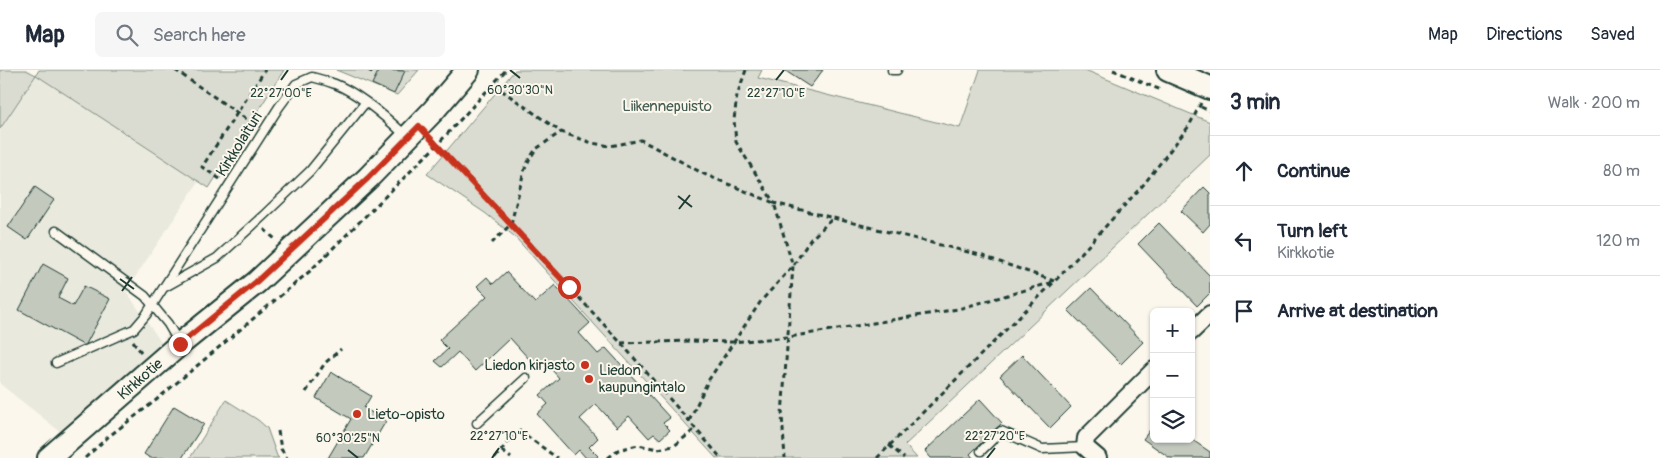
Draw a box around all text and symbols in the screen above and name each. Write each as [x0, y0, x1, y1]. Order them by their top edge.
search box [95, 12, 445, 57]
text: Map [25, 20, 65, 49]
icon: search [113, 21, 141, 49]
text: Search here [153, 23, 246, 47]
text: Map [1428, 23, 1458, 46]
text: Directions [1486, 23, 1562, 46]
text: Saved [1590, 23, 1635, 46]
text: 60°30'30"N [487, 83, 553, 98]
text: 22°27'00"E [250, 86, 312, 101]
text: 22°27'10"E [747, 86, 805, 101]
text: 3 min [1230, 89, 1280, 116]
text: Walk · 200 m [1548, 93, 1640, 113]
park label: Liikennepuisto [622, 97, 712, 116]
street label: Kirkkolaituri [212, 108, 267, 180]
icon: ahead [1230, 157, 1258, 185]
text: Continue [1277, 159, 1350, 183]
text: 80 m [1603, 161, 1640, 181]
text: Turn left [1277, 219, 1347, 243]
icon: left [1230, 227, 1258, 255]
text: 120 m [1596, 231, 1640, 251]
text: Kirkkotie [1277, 243, 1334, 263]
route start [558, 276, 581, 299]
icon: arrive [1230, 297, 1258, 325]
text: Arrive at destination [1277, 299, 1438, 323]
map controls [1150, 308, 1195, 443]
button: + [1150, 308, 1195, 353]
route end [169, 333, 192, 356]
button: − [1150, 353, 1195, 398]
street label: Kirkkotie [114, 354, 167, 404]
place label: Liedon kirjasto [484, 356, 575, 375]
marker: Liedon kirjasto [579, 359, 591, 371]
place label: Liedon kaupungintalo [599, 361, 686, 397]
marker: Liedon kaupungintalo [583, 373, 595, 385]
button: layers [1150, 398, 1195, 443]
place label: Lieto-opisto [367, 405, 445, 424]
marker: Lieto-opisto [351, 408, 363, 420]
text: 22°27'10"E [470, 429, 528, 444]
text: 22°27'20"E [965, 429, 1025, 444]
text: 60°30'25"N [316, 431, 380, 446]

